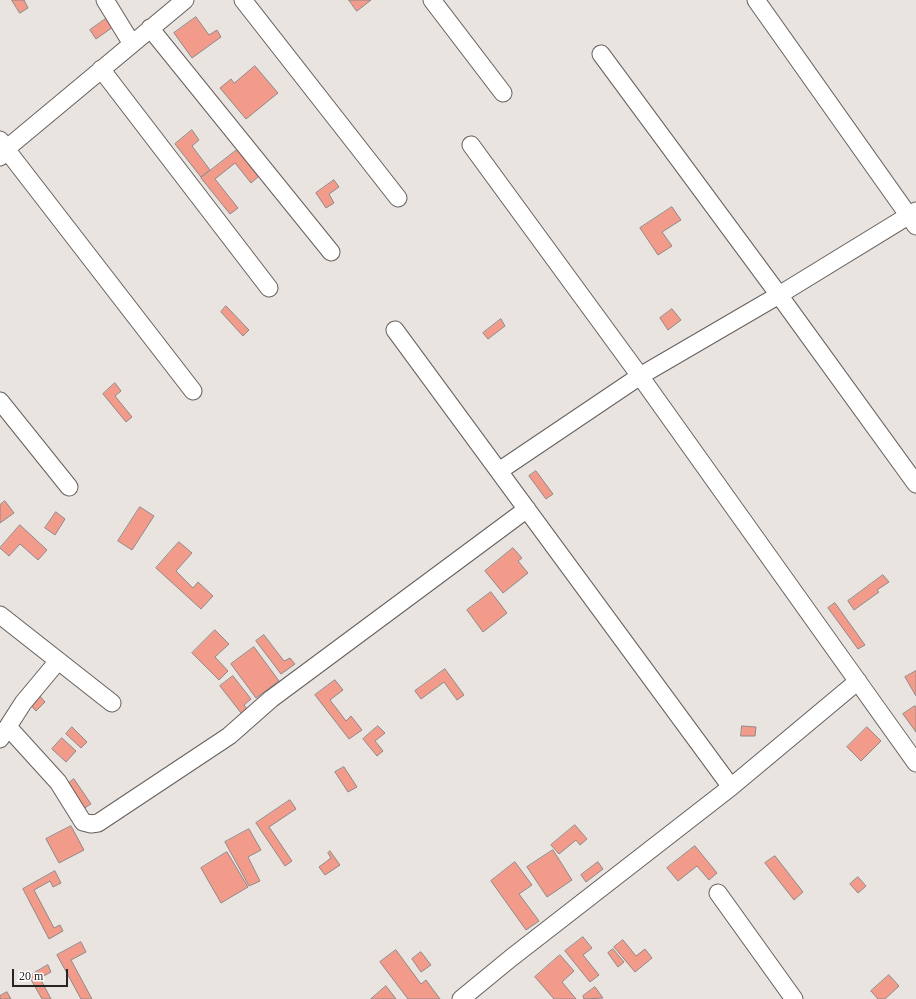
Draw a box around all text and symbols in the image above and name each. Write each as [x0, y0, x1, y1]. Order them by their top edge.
scale bar [14, 961, 70, 987]
text: 20 m [19, 969, 43, 983]

